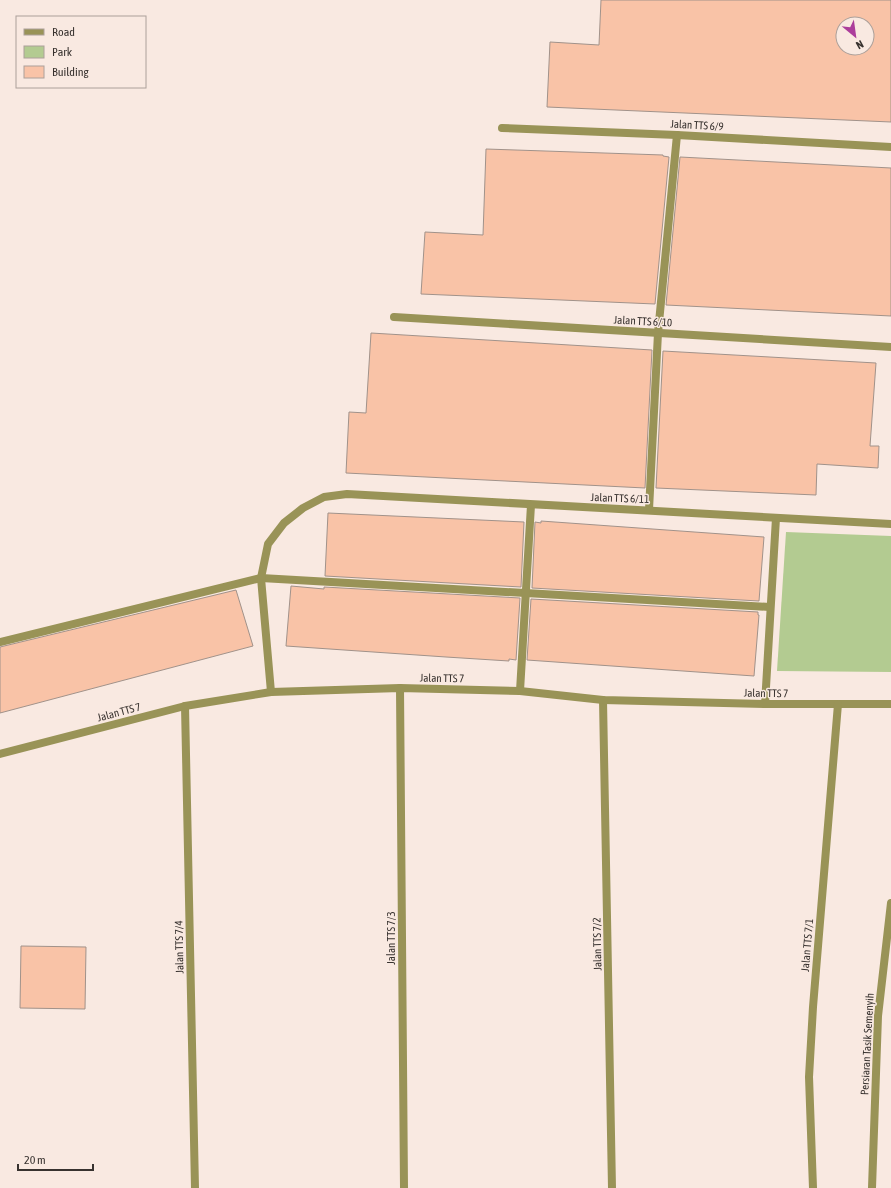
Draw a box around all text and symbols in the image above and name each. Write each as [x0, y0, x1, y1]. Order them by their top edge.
legend [16, 16, 146, 88]
north arrow [835, 16, 875, 56]
text: Road [52, 25, 75, 39]
text: N [854, 38, 866, 52]
text: Park [52, 45, 73, 59]
text: Building [52, 65, 90, 79]
street label: Jalan TTS 6/9 [670, 118, 724, 132]
street label: Jalan TTS 6/10 [613, 313, 673, 329]
street label: Jalan TTS 6/11 [591, 491, 649, 505]
street label: Jalan TTS 7 [420, 672, 464, 684]
street label: Jalan TTS 7 [744, 687, 788, 699]
street label: Jalan TTS 7 [96, 700, 142, 724]
street label: Jalan TTS 7/3 [385, 911, 397, 965]
street label: Jalan TTS 7/2 [591, 917, 603, 971]
street label: Jalan TTS 7/1 [799, 918, 815, 972]
street label: Jalan TTS 7/4 [173, 920, 185, 974]
street label: Persiaran Tasik Semenyih [858, 993, 876, 1095]
scale bar [18, 1146, 93, 1172]
text: 20 m [24, 1153, 46, 1167]

